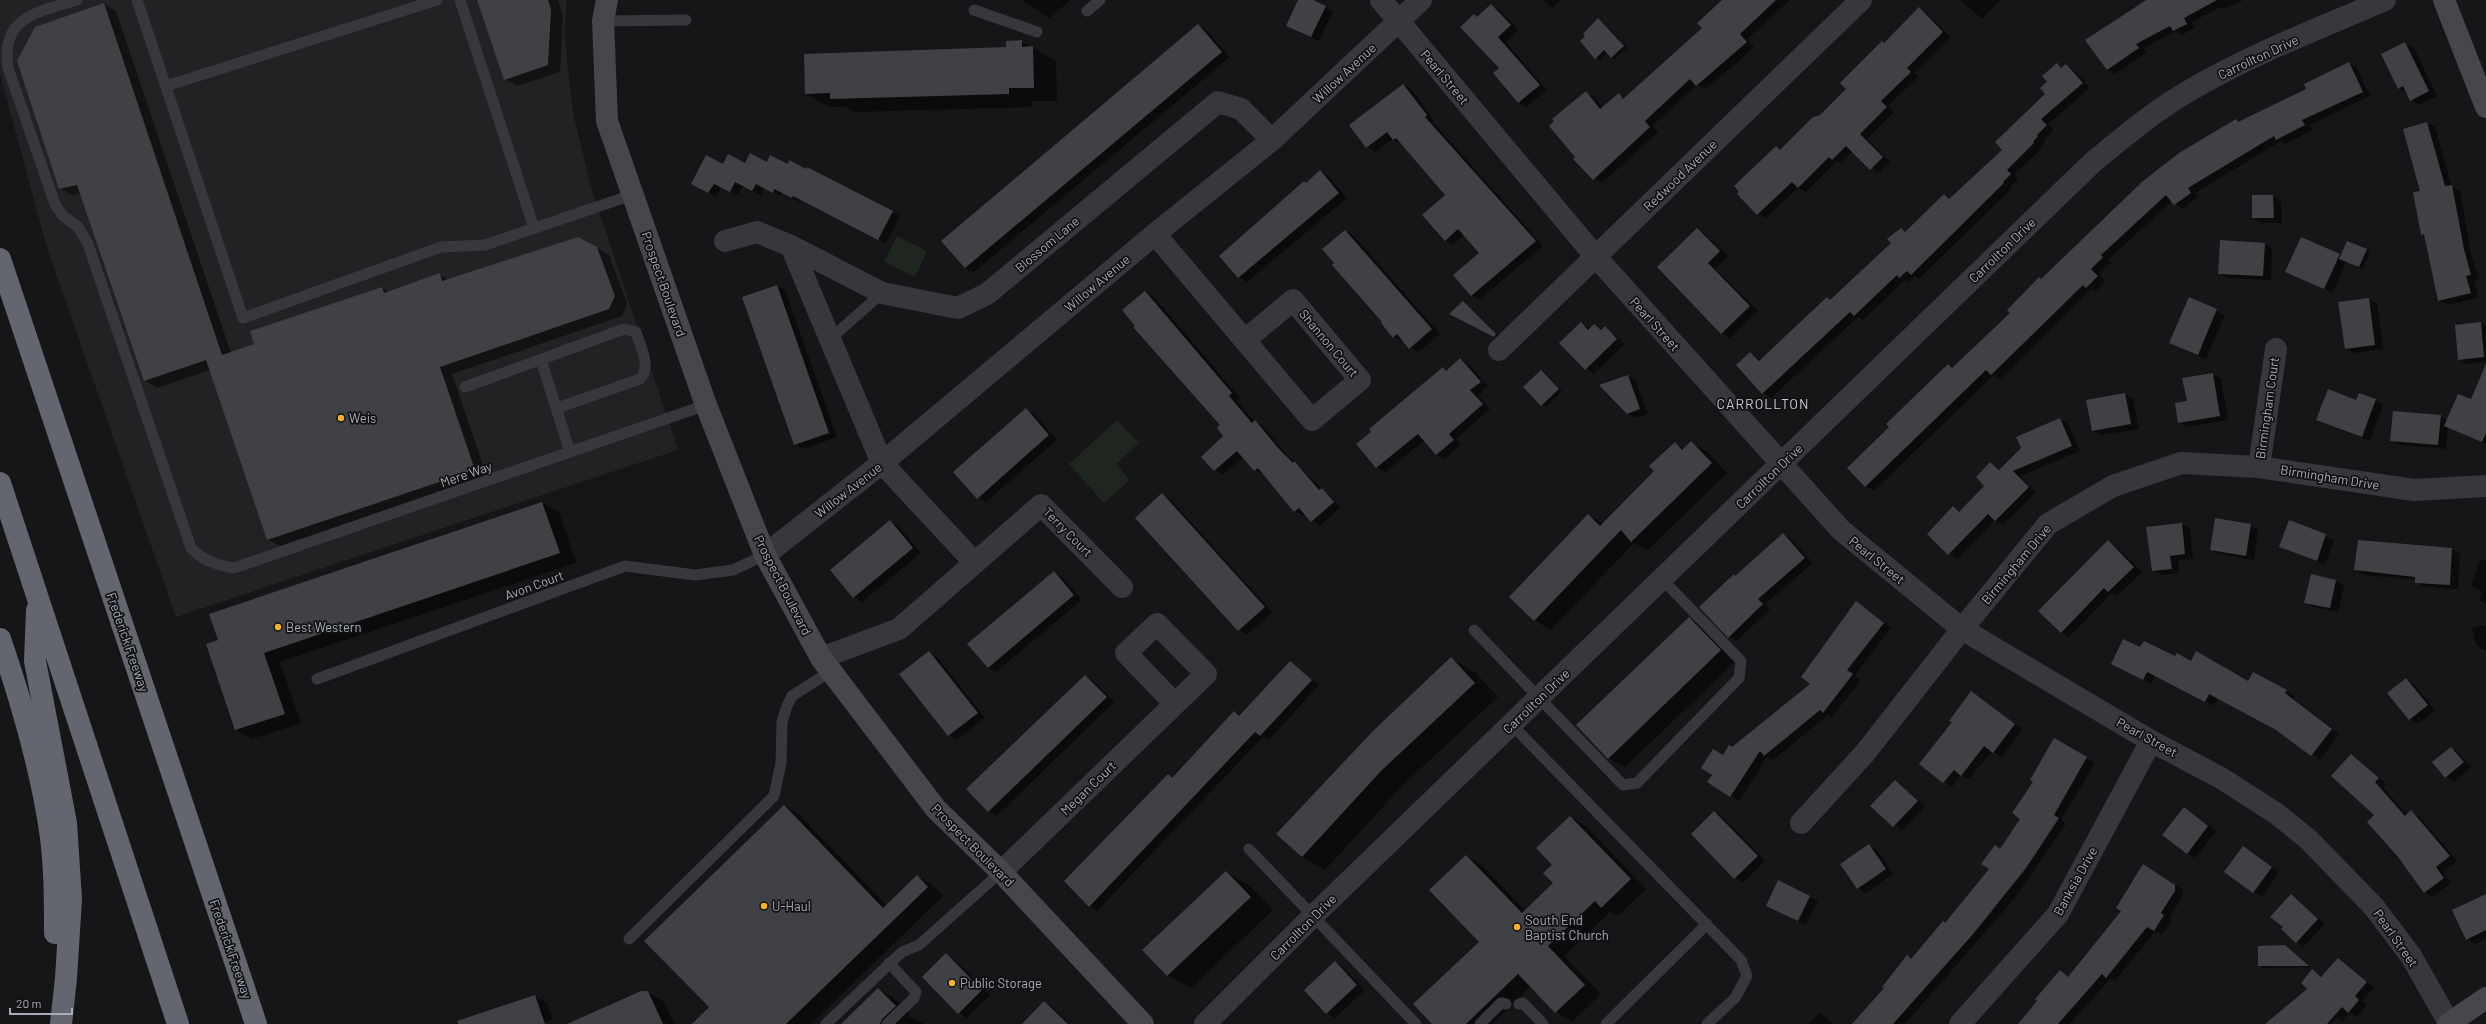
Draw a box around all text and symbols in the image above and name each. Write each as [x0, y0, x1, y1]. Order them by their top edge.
street label: Carrollton Drive [2215, 31, 2301, 83]
street label: Willow Avenue [1309, 40, 1379, 106]
street label: Pearl Street [1417, 46, 1473, 108]
street label: Redwood Avenue [1640, 136, 1720, 214]
street label: Blossom Lane [1012, 212, 1082, 275]
street label: Carrollton Drive [1965, 214, 2039, 286]
street label: Prospect Boulevard [638, 229, 690, 339]
street label: Willow Avenue [1061, 251, 1133, 315]
street label: Pearl Street [1627, 294, 1683, 354]
street label: Shannon Court [1296, 306, 1362, 380]
street label: Birmingham Court [2252, 356, 2282, 460]
district label: CARROLLTON [1717, 395, 1809, 412]
place label: Weis [349, 410, 376, 426]
marker: Weis [336, 413, 346, 423]
street label: Carrollton Drive [1732, 440, 1806, 512]
street label: Mere Way [438, 458, 494, 490]
street label: Willow Avenue [811, 459, 885, 521]
street label: Birmingham Drive [2279, 461, 2381, 493]
street label: Terry Court [1040, 504, 1096, 560]
street label: Birmingham Drive [1978, 520, 2054, 608]
street label: Prospect Boulevard [751, 532, 815, 638]
street label: Pearl Street [1846, 533, 1908, 587]
street label: Avon Court [502, 567, 566, 603]
street label: Frederick Freeway [103, 590, 153, 694]
place label: Best Western [286, 619, 362, 635]
marker: Best Western [273, 622, 283, 632]
street label: Carrollton Drive [1499, 665, 1573, 737]
street label: Pearl Street [2114, 714, 2180, 760]
street label: Megan Court [1057, 758, 1119, 818]
street label: Prospect Boulevard [928, 800, 1018, 890]
street label: Banksia Drive [2050, 844, 2100, 918]
street label: Carrollton Drive [1267, 891, 1339, 963]
street label: Frederick Freeway [206, 897, 256, 1001]
place label: U-Haul [772, 898, 811, 914]
marker: U-Haul [759, 901, 769, 911]
street label: Pearl Street [2370, 906, 2422, 970]
place label: South End Baptist Church [1525, 912, 1609, 943]
marker: South End Baptist Church [1512, 922, 1522, 932]
place label: Public Storage [960, 975, 1042, 991]
marker: Public Storage [947, 978, 957, 988]
scale bar [10, 990, 72, 1016]
text: 20 m [16, 996, 42, 1010]

